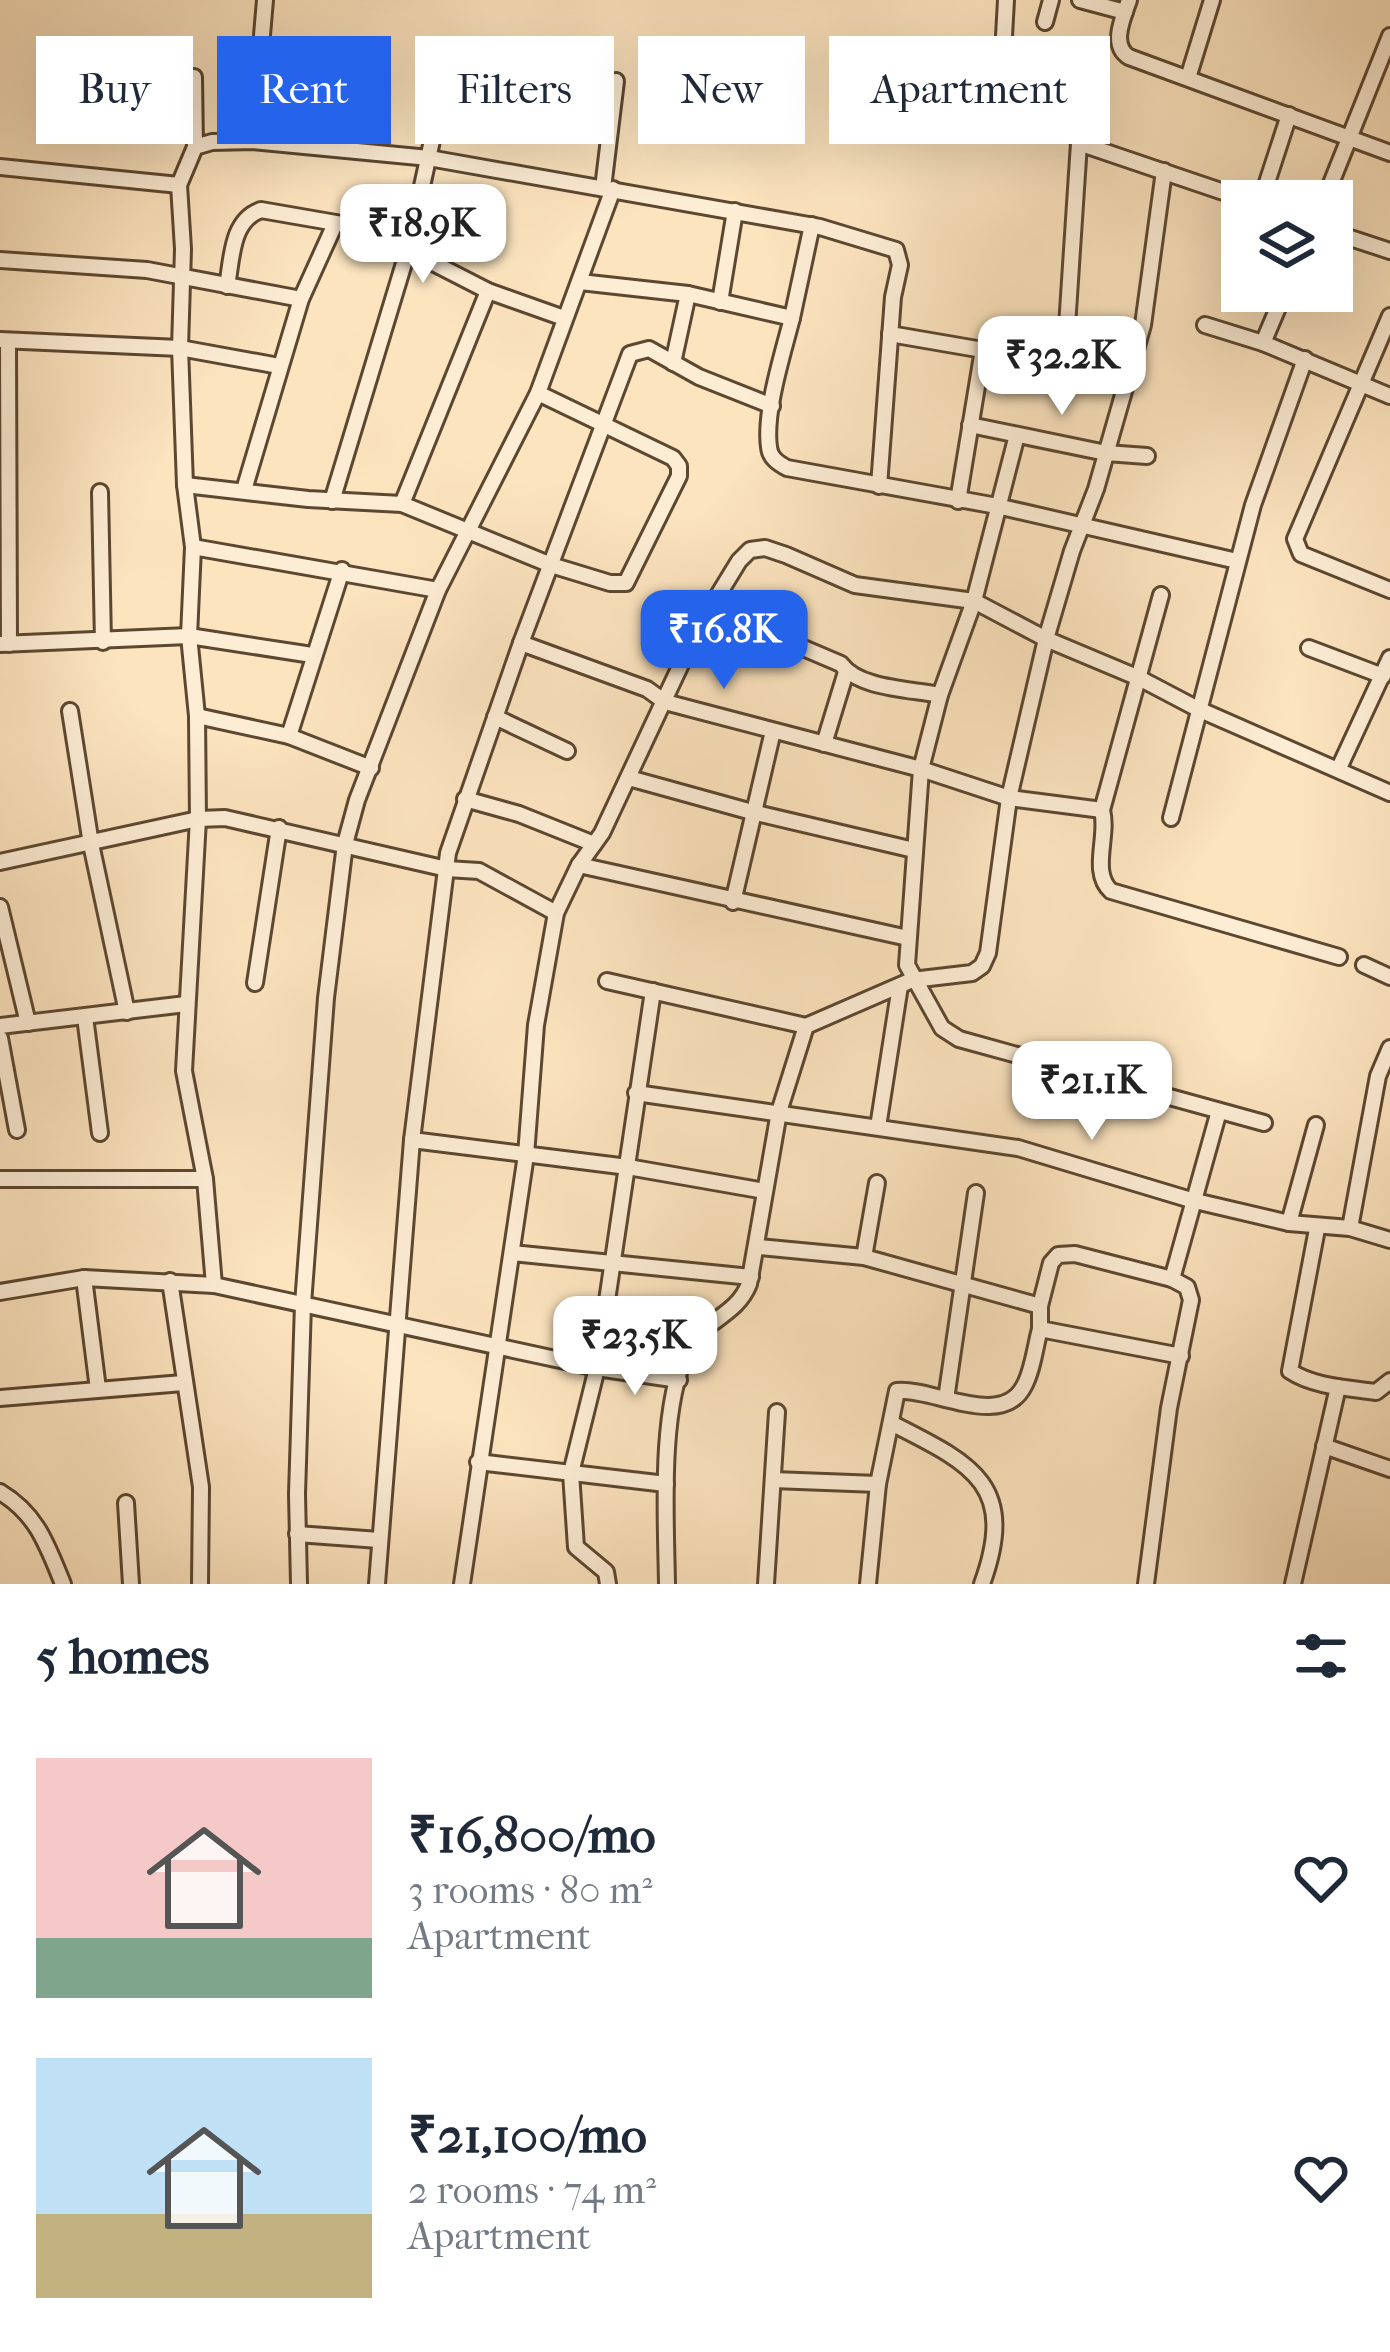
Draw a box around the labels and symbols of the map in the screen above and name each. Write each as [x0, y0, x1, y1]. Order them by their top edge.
pin: ₹18.9K [325, 184, 521, 286]
pin: ₹32.2K [964, 316, 1160, 418]
pin: ₹16.8K [626, 590, 822, 692]
pin: ₹21.1K [994, 1041, 1190, 1143]
pin: ₹23.5K [537, 1296, 733, 1398]

